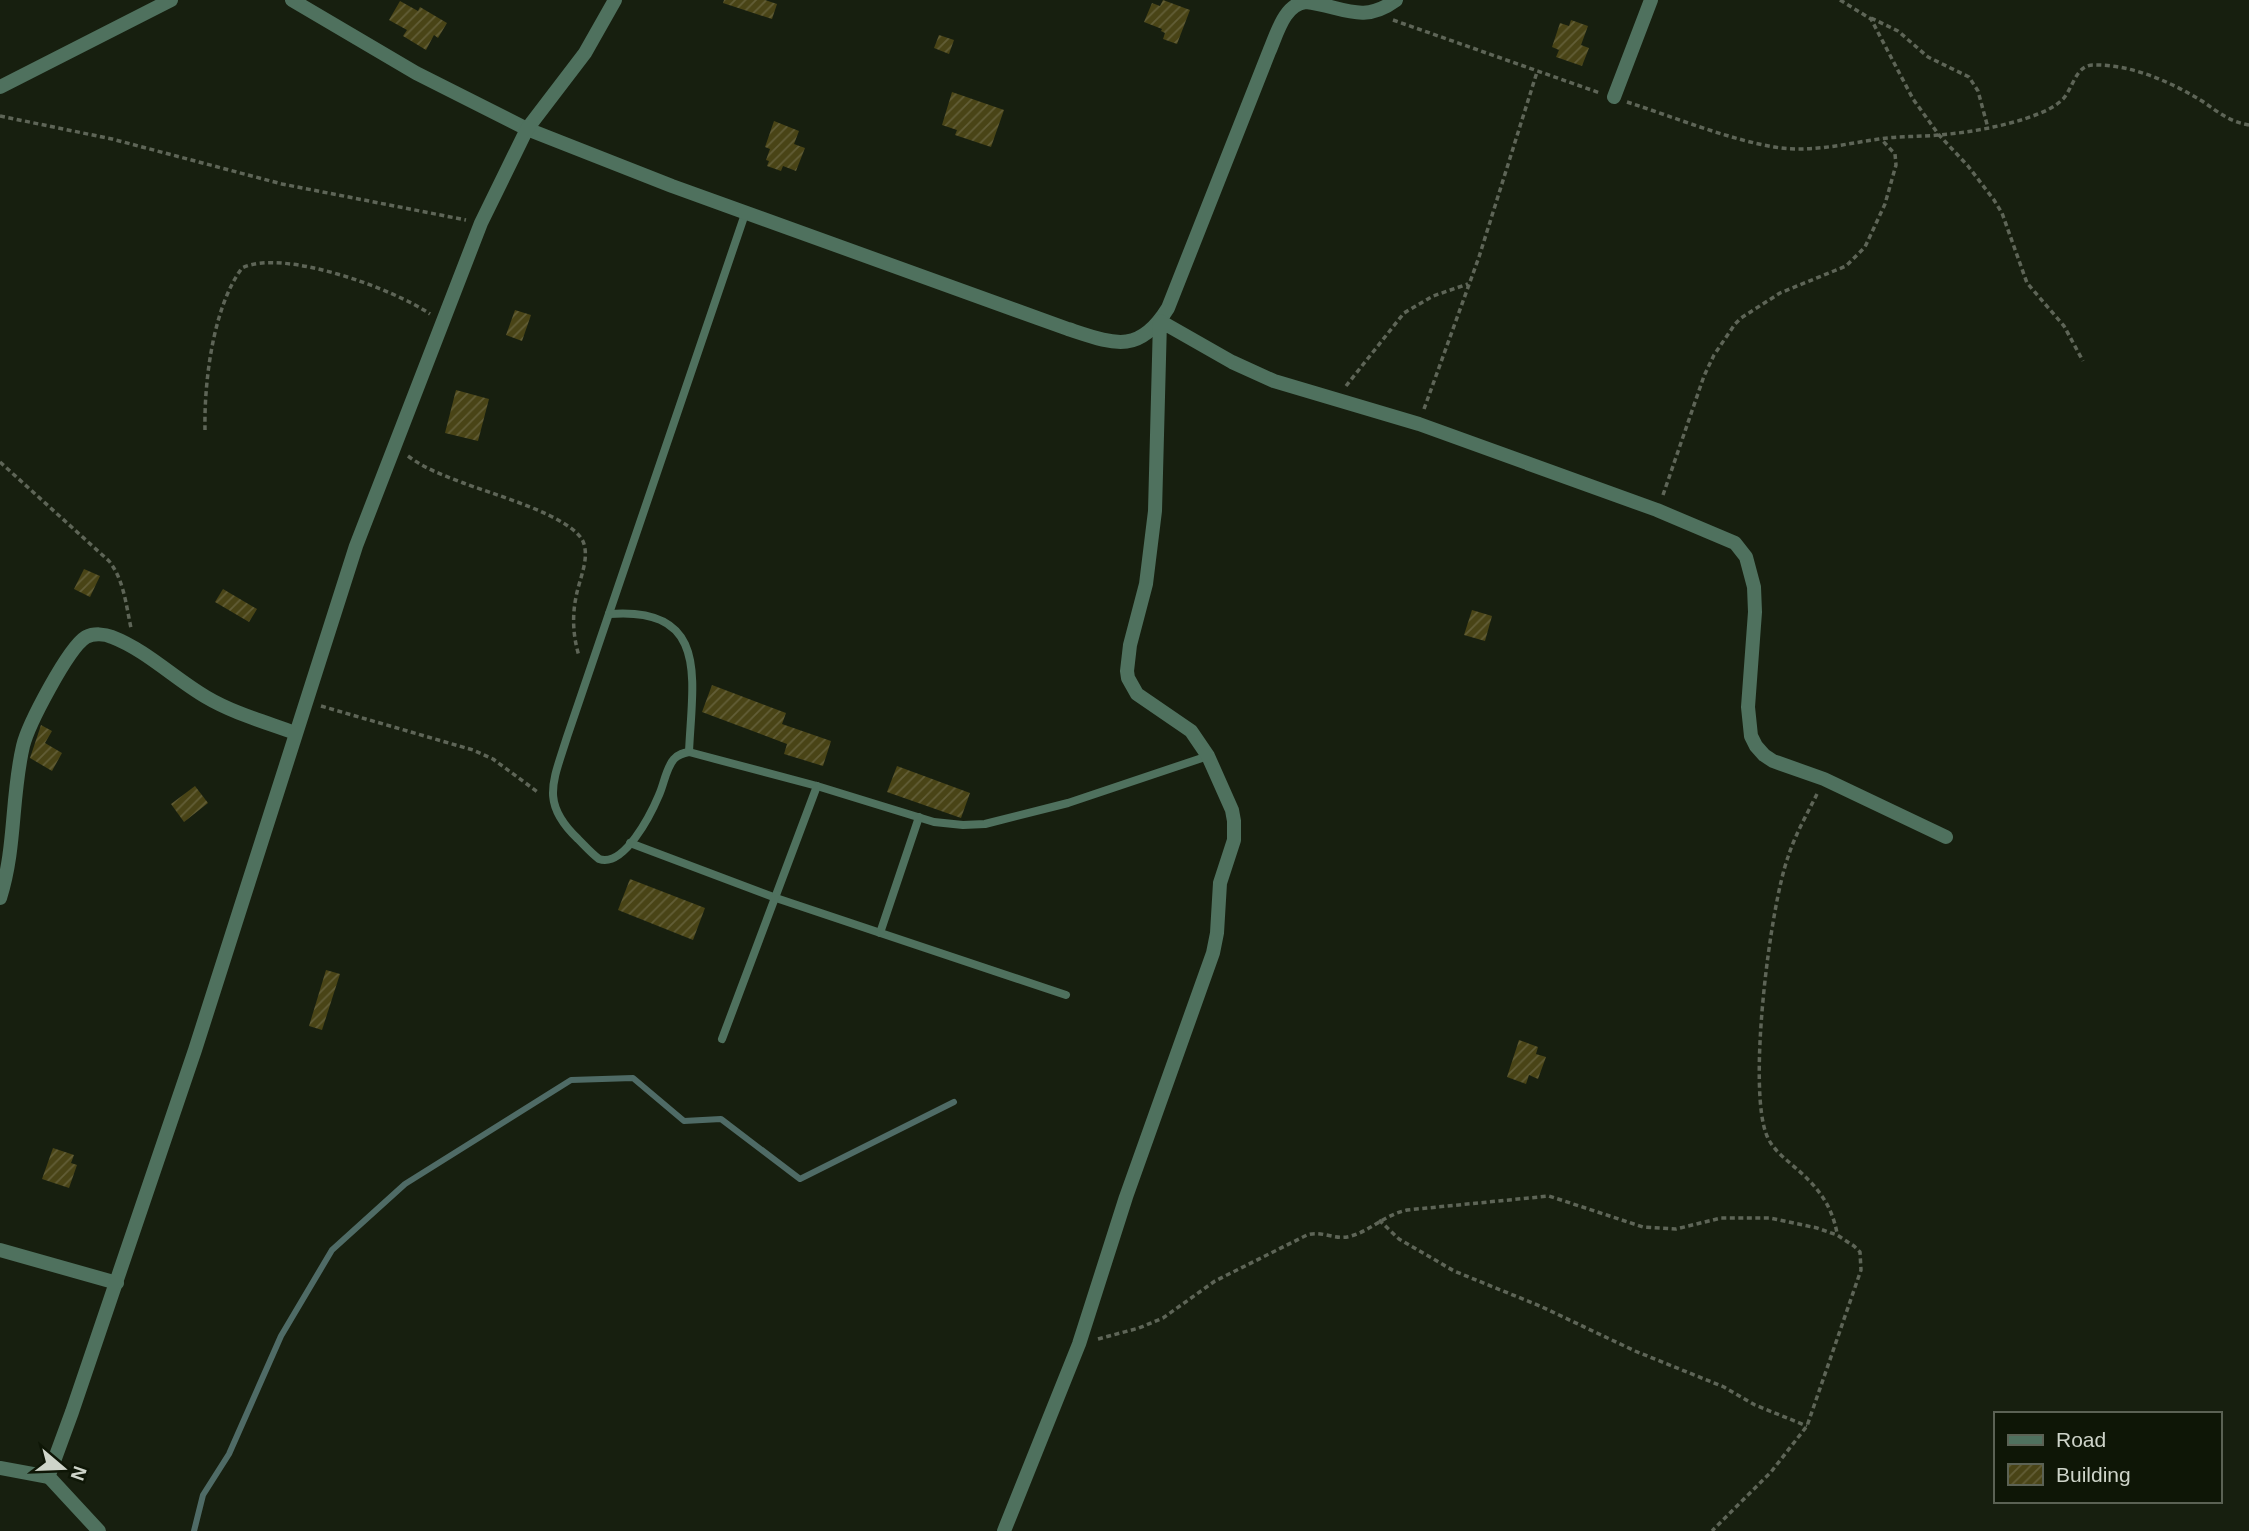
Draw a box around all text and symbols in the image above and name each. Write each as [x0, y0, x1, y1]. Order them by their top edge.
legend [1994, 1412, 2221, 1503]
text: Road [2056, 1428, 2106, 1451]
north arrow [28, 1433, 98, 1503]
text: N [66, 1463, 91, 1483]
text: Building [2056, 1463, 2131, 1486]

